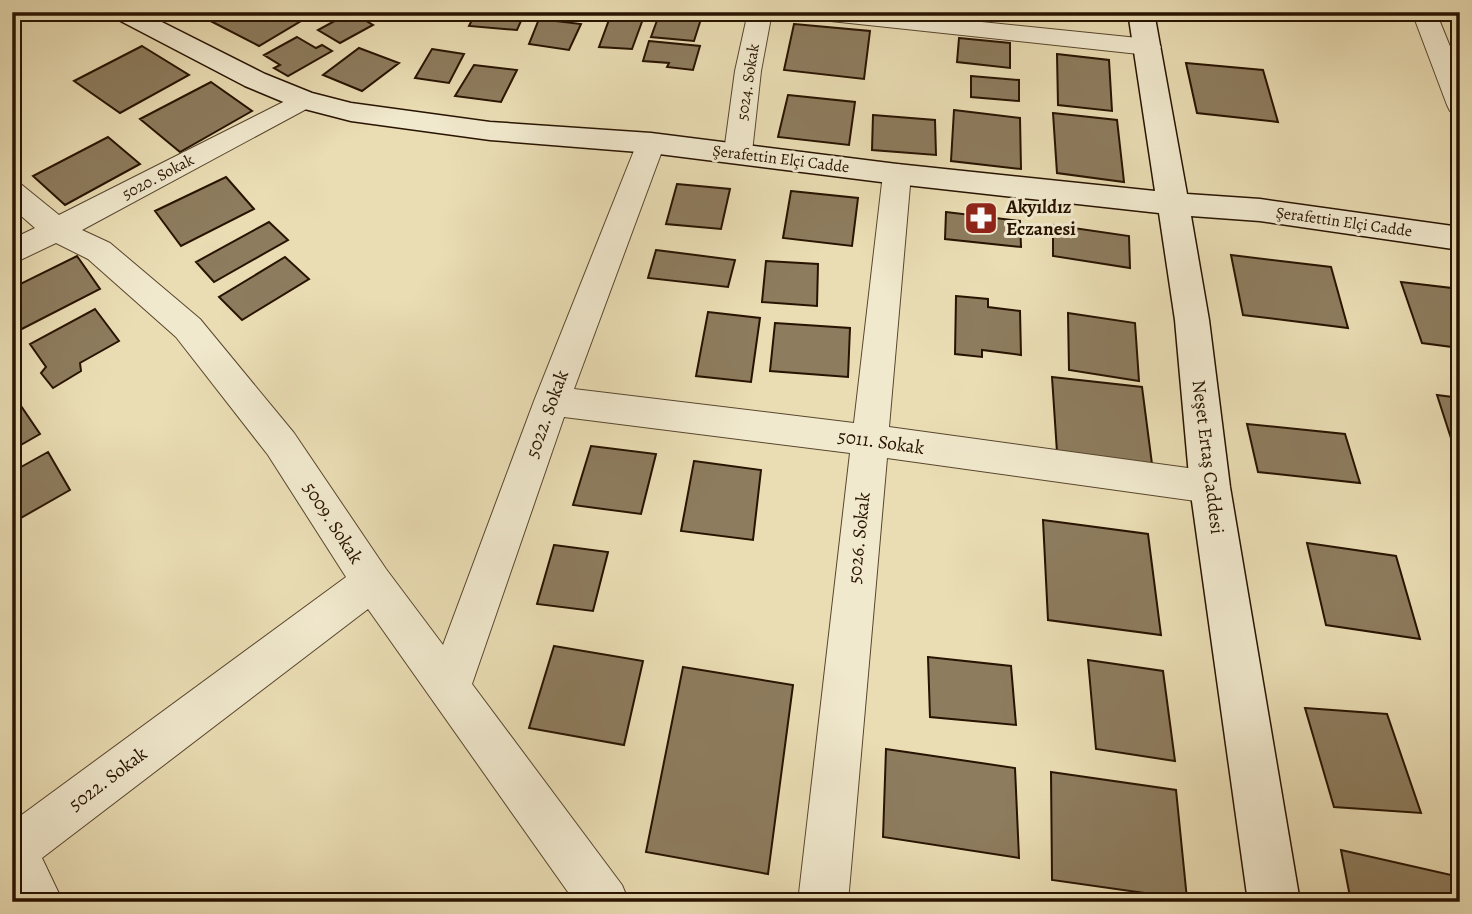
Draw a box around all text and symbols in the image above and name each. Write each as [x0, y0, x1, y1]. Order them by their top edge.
street label: 5024. Sokak [731, 42, 765, 122]
street label: Şerafettin Elçi Cadde [711, 140, 851, 178]
street label: 5020. Sokak [118, 149, 198, 205]
place label: Akyıldız Eczanesi [1005, 194, 1076, 242]
pharmacy icon: Akyıldız Eczanesi [962, 199, 1000, 237]
street label: Şerafettin Elçi Cadde [1274, 202, 1414, 242]
street label: 5022. Sokak [519, 366, 575, 462]
street label: Neşet Ertaş Caddesi [1186, 378, 1230, 536]
street label: 5011. Sokak [836, 423, 926, 461]
street label: 5009. Sokak [297, 477, 369, 569]
street label: 5026. Sokak [841, 490, 877, 585]
street label: 5022. Sokak [63, 741, 153, 817]

